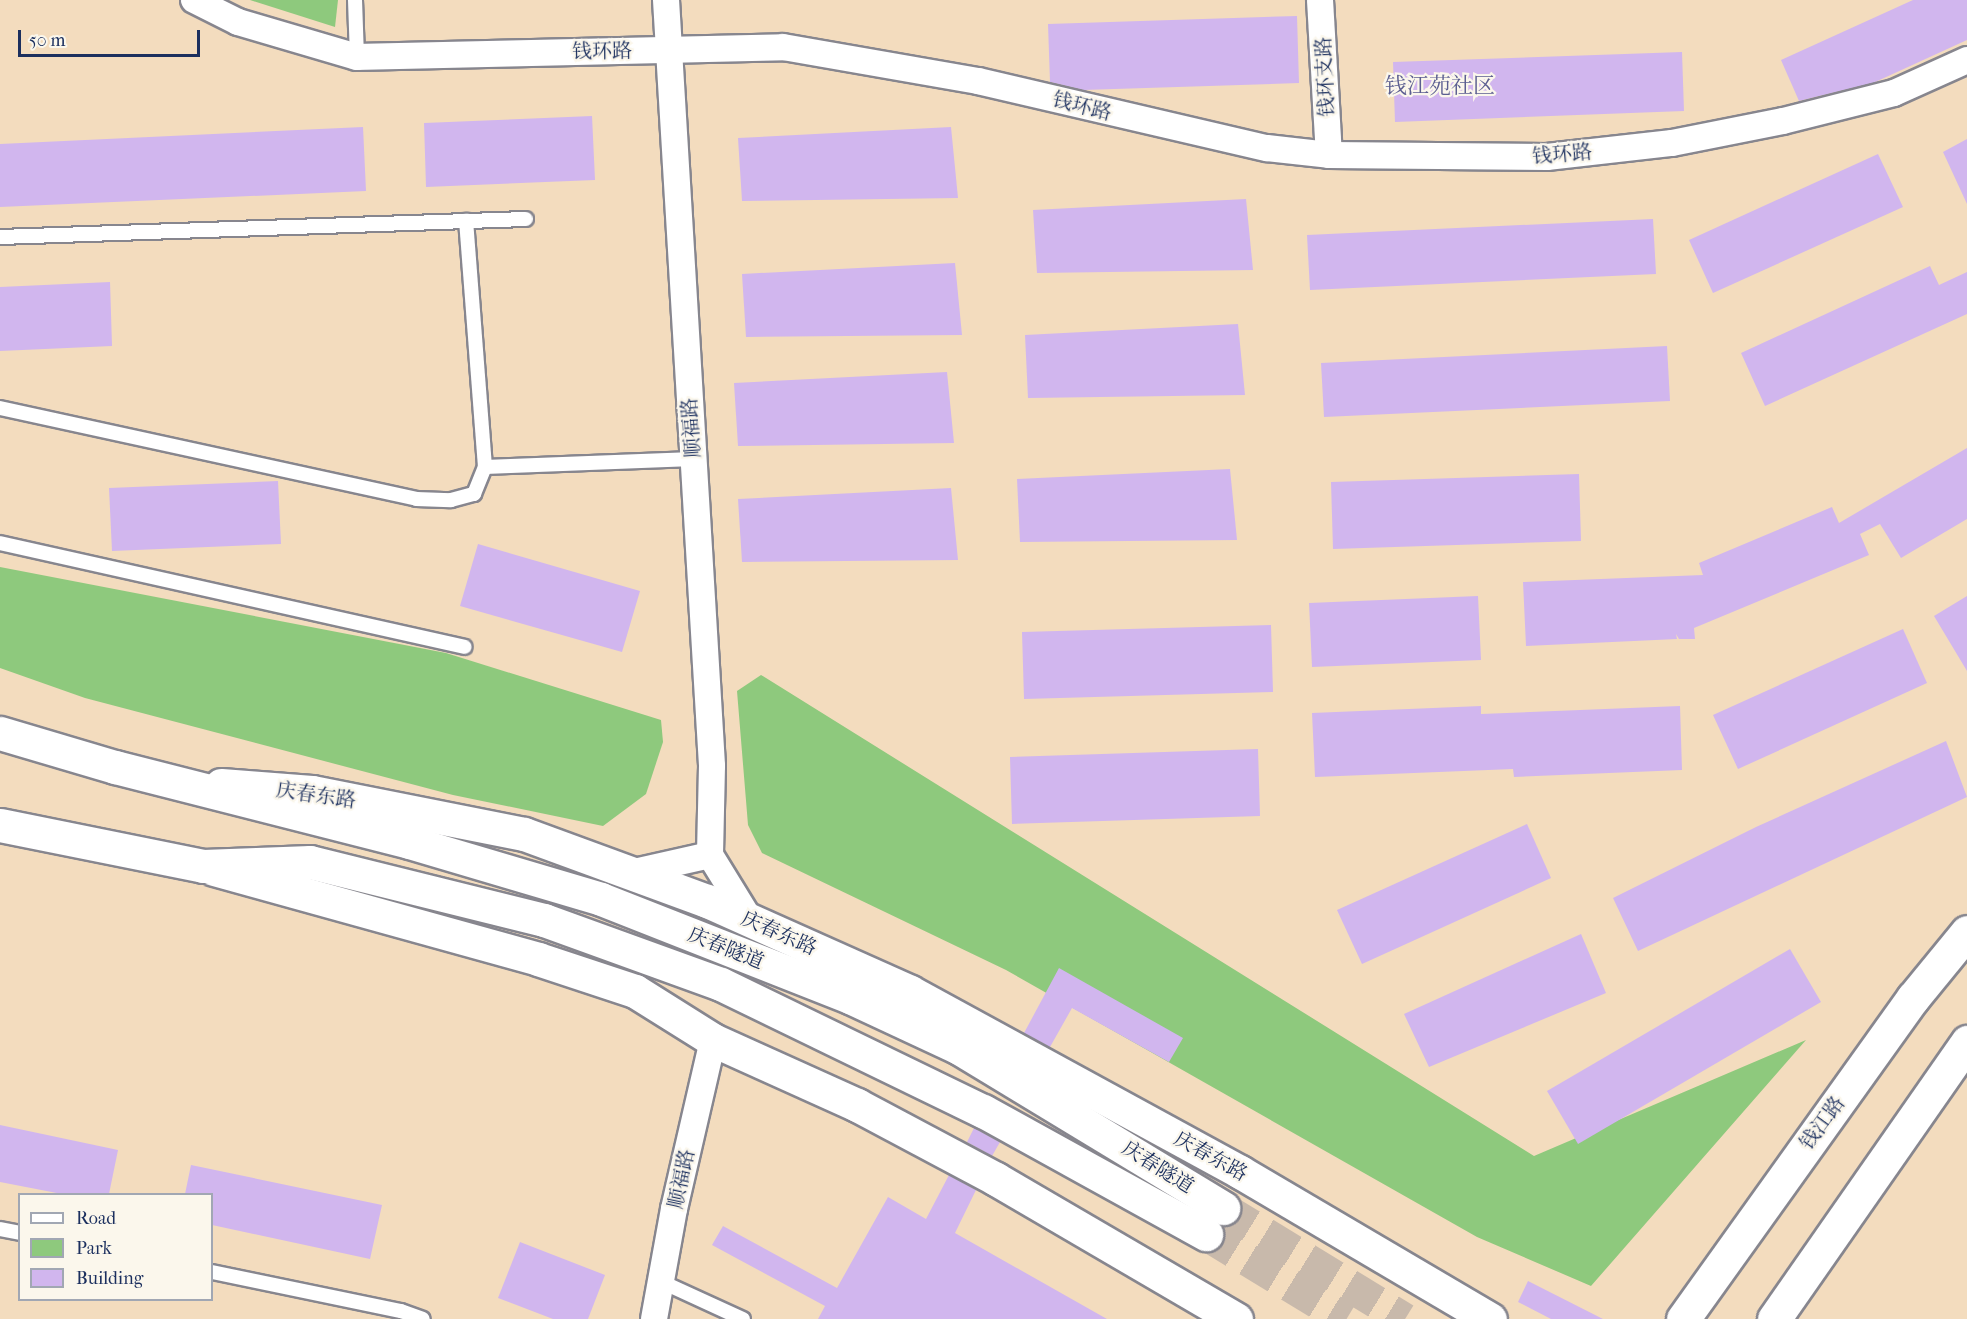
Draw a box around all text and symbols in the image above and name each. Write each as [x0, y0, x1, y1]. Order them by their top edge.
scale bar [21, 18, 202, 56]
text: 50 m [29, 30, 65, 51]
street label: 钱环支路 [1311, 36, 1339, 118]
street label: 钱环路 [572, 38, 632, 64]
district label: 钱江苑社区 [1385, 74, 1495, 100]
street label: 钱环路 [1050, 87, 1114, 125]
street label: 钱环路 [1531, 139, 1593, 169]
street label: 顺福路 [677, 397, 705, 459]
street label: 庆春东路 [275, 778, 357, 812]
street label: 庆春东路 [738, 906, 820, 960]
street label: 庆春隧道 [684, 922, 768, 974]
street label: 钱江路 [1795, 1092, 1849, 1154]
street label: 庆春东路 [1170, 1126, 1252, 1186]
street label: 庆春隧道 [1118, 1136, 1198, 1198]
street label: 顺福路 [663, 1147, 699, 1211]
legend [18, 1193, 213, 1301]
text: Road [76, 1208, 116, 1229]
text: Park [76, 1238, 112, 1259]
text: Building [76, 1268, 143, 1289]

